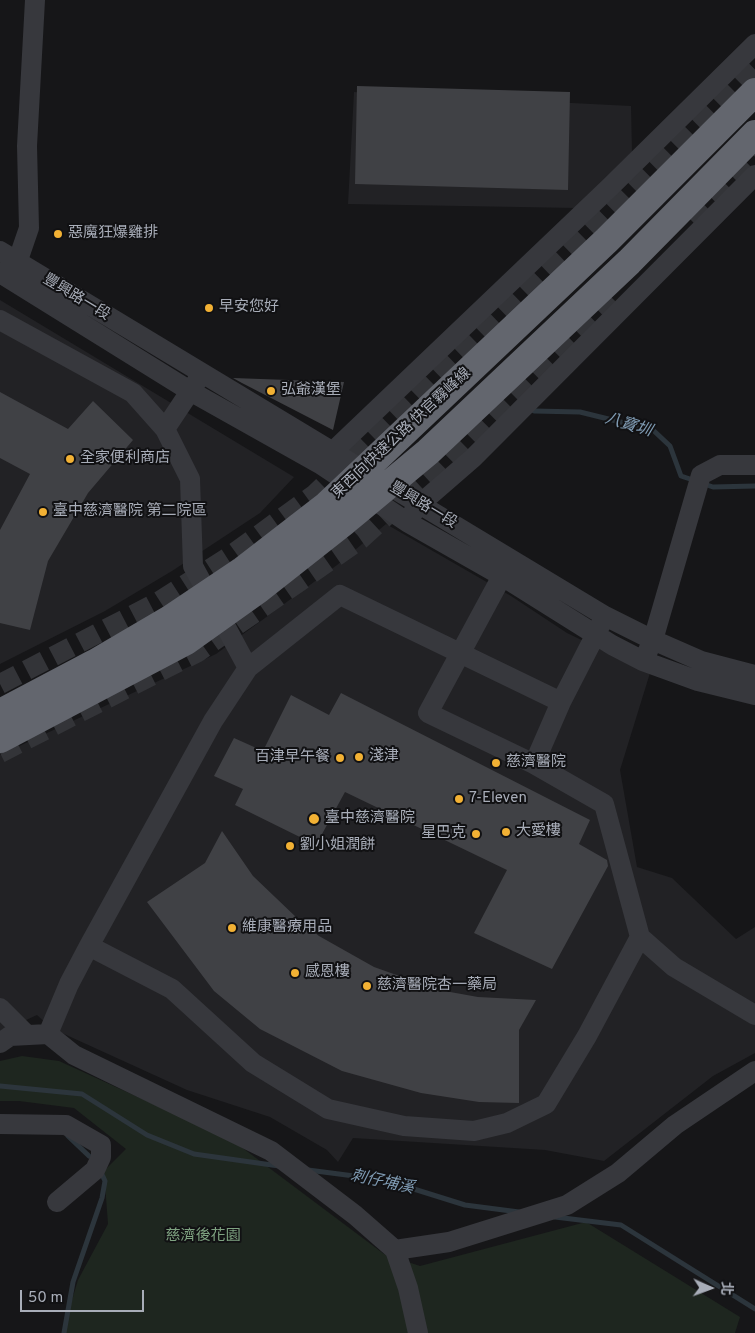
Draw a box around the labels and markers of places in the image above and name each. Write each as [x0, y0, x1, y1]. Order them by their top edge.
place label: 惡魔狂爆雞排 [68, 225, 158, 243]
marker: 惡魔狂爆雞排 [52, 228, 64, 240]
place label: 早安您好 [219, 299, 279, 317]
marker: 早安您好 [203, 302, 215, 314]
place label: 弘爺漢堡 [281, 382, 341, 400]
marker: 弘爺漢堡 [265, 385, 277, 397]
place label: 全家便利商店 [80, 450, 170, 468]
marker: 全家便利商店 [64, 453, 76, 465]
place label: 臺中慈濟醫院 第二院區 [53, 503, 207, 521]
marker: 臺中慈濟醫院 第二院區 [37, 506, 49, 518]
place label: 淺津 [369, 748, 399, 766]
place label: 百津早午餐 [255, 749, 330, 767]
marker: 淺津 [353, 751, 365, 763]
marker: 百津早午餐 [334, 752, 346, 764]
place label: 慈濟醫院 [506, 754, 566, 772]
marker: 慈濟醫院 [490, 757, 502, 769]
place label: 7-Eleven [469, 790, 527, 808]
marker: 7-Eleven [453, 793, 465, 805]
place label: 臺中慈濟醫院 [325, 810, 415, 828]
marker: 臺中慈濟醫院 [307, 812, 321, 826]
place label: 大愛樓 [516, 823, 561, 841]
place label: 星巴克 [421, 825, 466, 843]
marker: 大愛樓 [500, 826, 512, 838]
marker: 星巴克 [470, 828, 482, 840]
place label: 劉小姐潤餅 [300, 837, 375, 855]
marker: 劉小姐潤餅 [284, 840, 296, 852]
place label: 維康醫療用品 [242, 919, 332, 937]
marker: 維康醫療用品 [226, 922, 238, 934]
place label: 感恩樓 [305, 964, 350, 982]
marker: 感恩樓 [289, 967, 301, 979]
place label: 慈濟醫院杏一藥局 [377, 977, 497, 995]
marker: 慈濟醫院杏一藥局 [361, 980, 373, 992]

